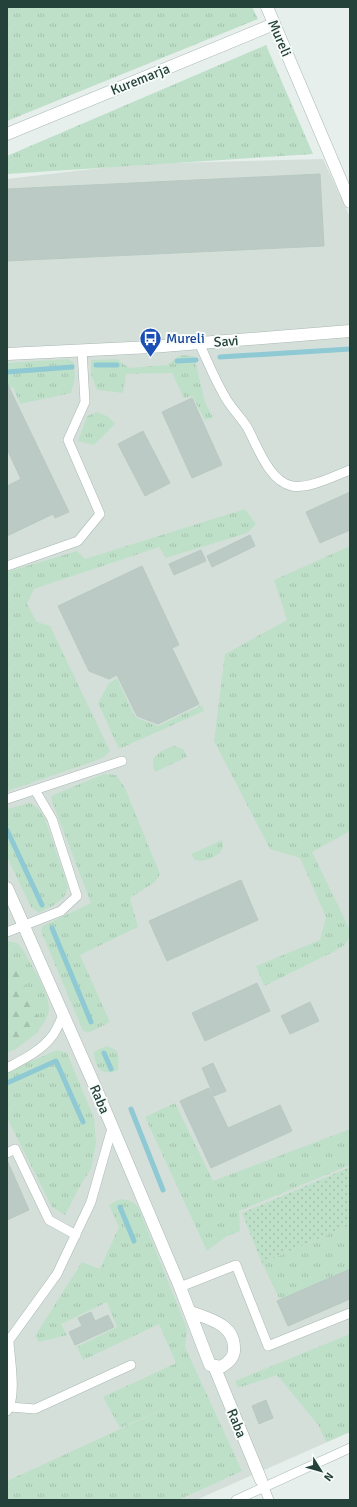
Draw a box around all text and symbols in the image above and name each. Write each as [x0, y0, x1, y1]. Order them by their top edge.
street label: Mureli [264, 17, 295, 59]
street label: Kuremarja [108, 60, 172, 99]
bus stop icon: Mureli [137, 325, 163, 358]
place label: Mureli [166, 330, 205, 347]
street label: Savi [213, 332, 239, 351]
street label: Raba [86, 1082, 113, 1116]
street label: Raba [223, 1406, 250, 1440]
north arrow [301, 1451, 341, 1491]
text: N [321, 1470, 336, 1484]

